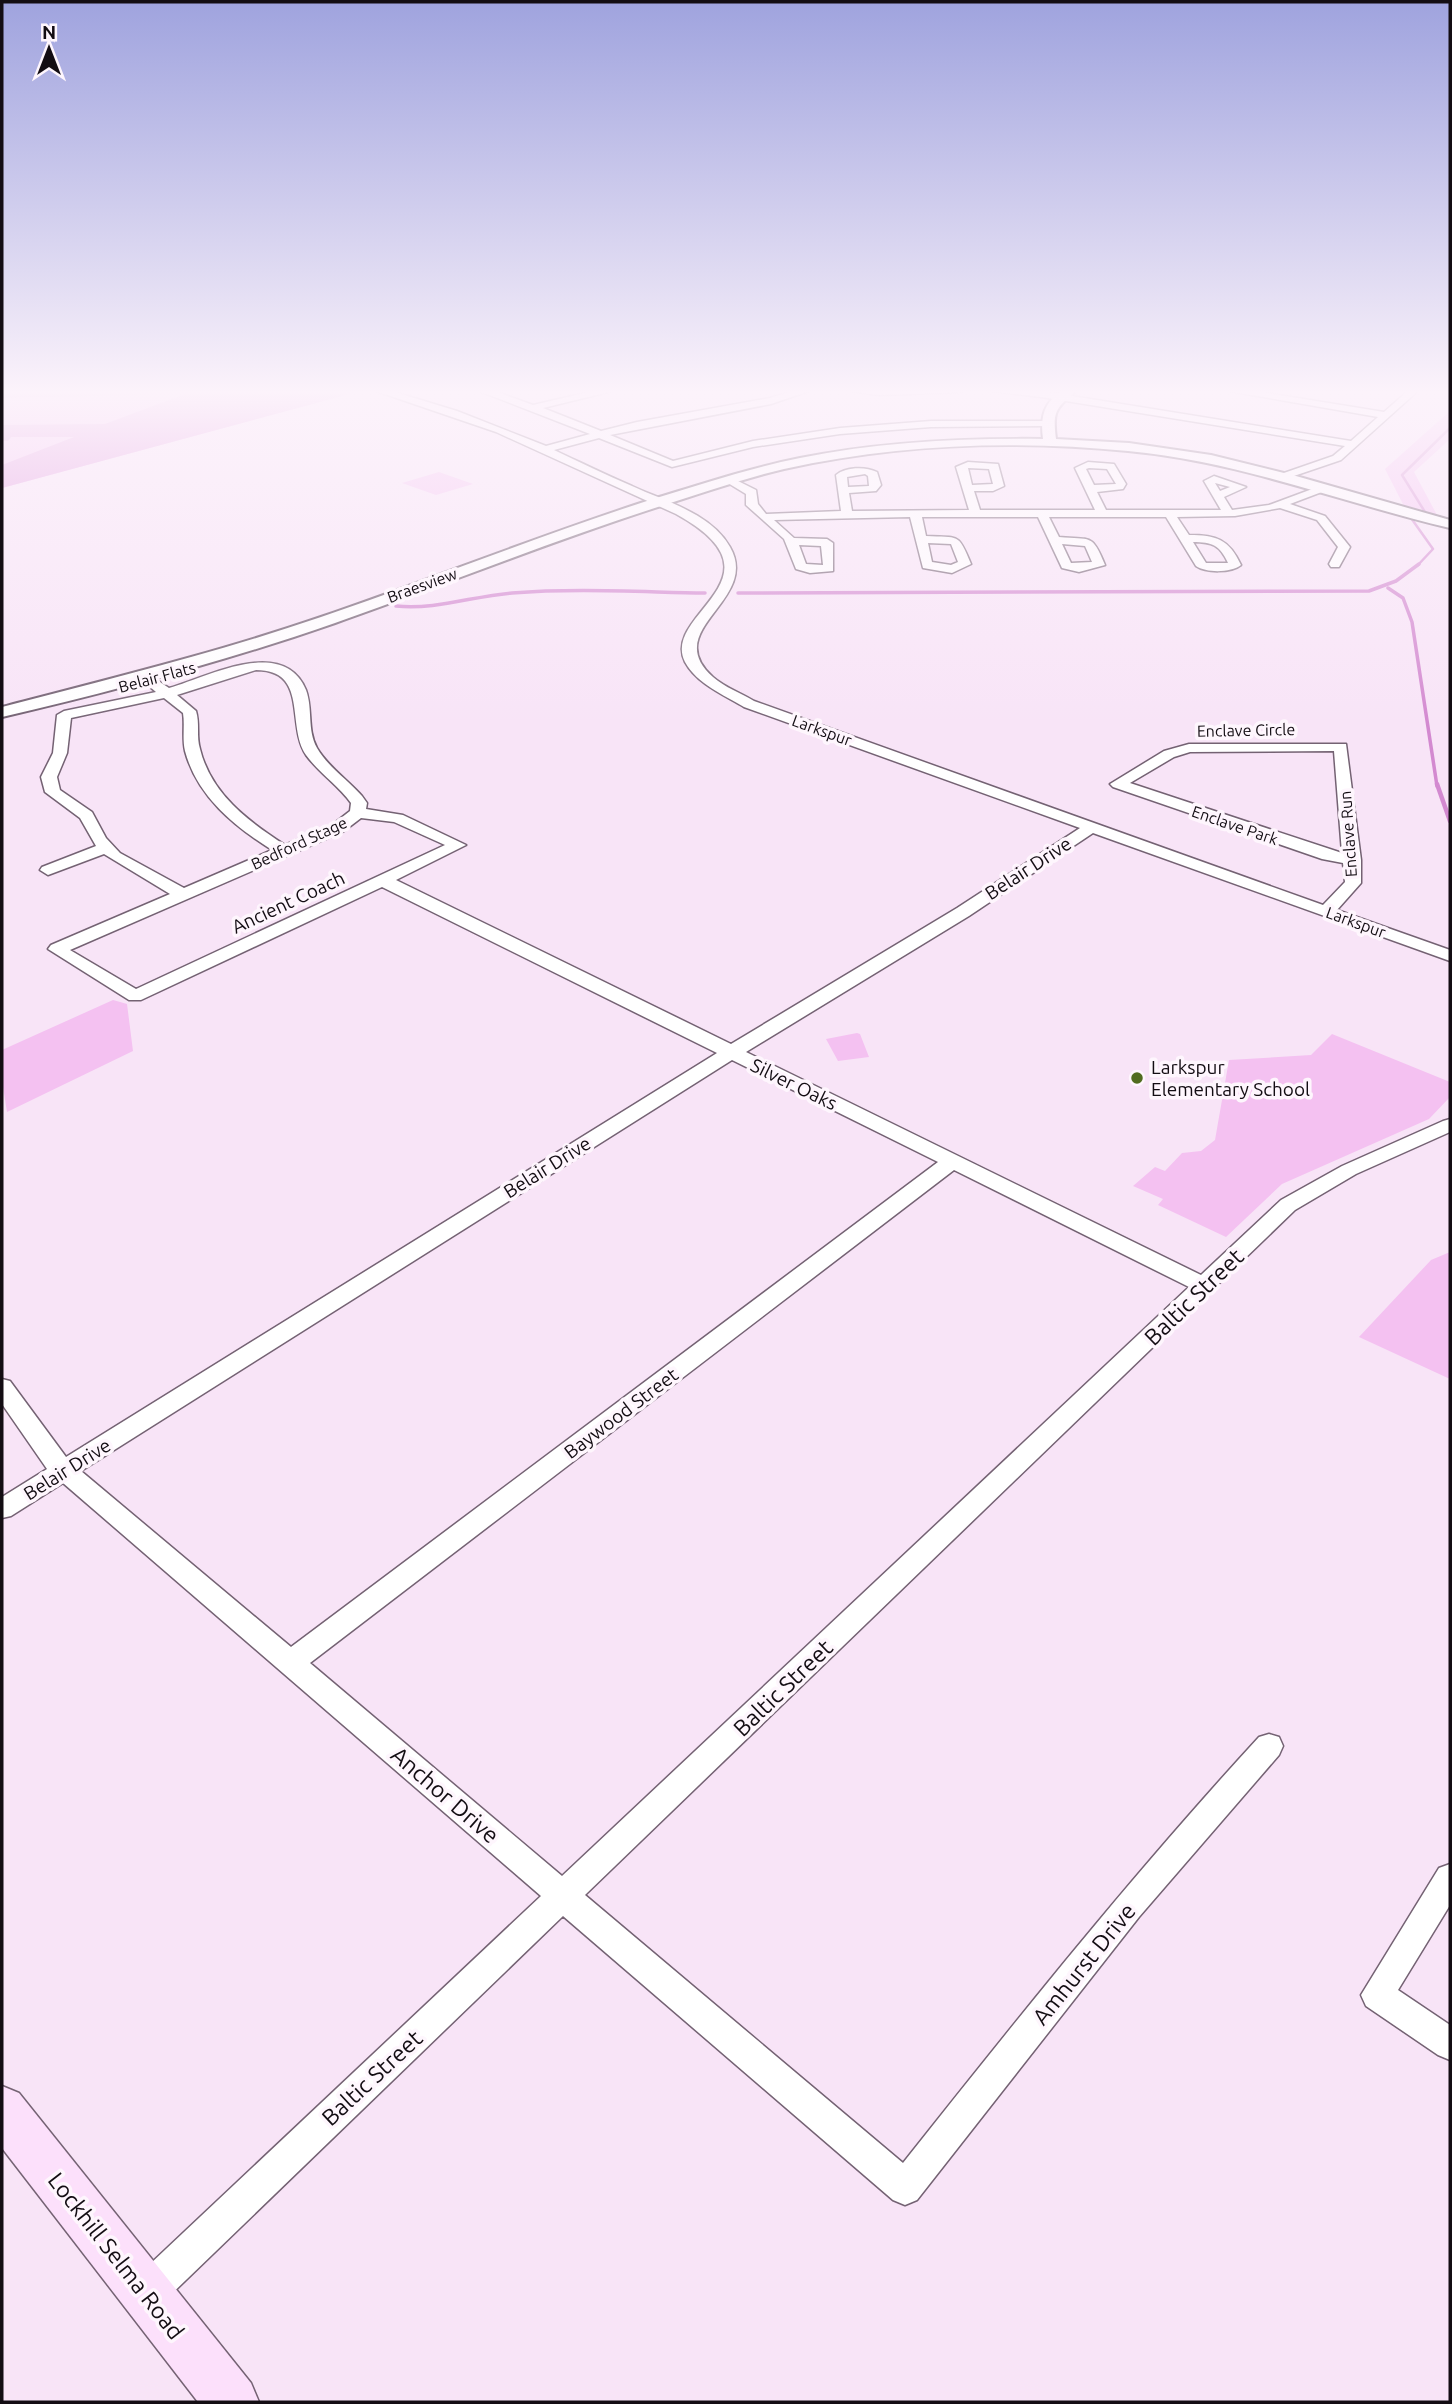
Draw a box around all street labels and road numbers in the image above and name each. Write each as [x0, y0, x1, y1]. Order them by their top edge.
street label: Braesview [385, 564, 460, 606]
street label: Belair Flats [116, 658, 198, 696]
street label: Larkspur [790, 711, 854, 749]
street label: Enclave Circle [1197, 720, 1295, 740]
street label: Enclave Run [1336, 790, 1360, 878]
street label: Enclave Park [1189, 802, 1281, 848]
street label: Bedford Stage [248, 813, 350, 873]
street label: Belair Drive [981, 832, 1075, 904]
street label: Ancient Coach [228, 866, 348, 938]
street label: Larkspur [1324, 903, 1388, 941]
street label: Silver Oaks [747, 1054, 841, 1114]
street label: Belair Drive [499, 1132, 595, 1202]
street label: Baltic Street [1139, 1243, 1248, 1350]
street label: Baywood Street [560, 1363, 683, 1463]
street label: Belair Drive [19, 1434, 115, 1504]
street label: Baltic Street [728, 1634, 837, 1741]
street label: Anchor Drive [387, 1741, 504, 1848]
street label: Amhurst Drive [1027, 1898, 1140, 2029]
street label: Baltic Street [317, 2025, 427, 2130]
street label: Lockhill Selma Road [44, 2168, 189, 2344]

